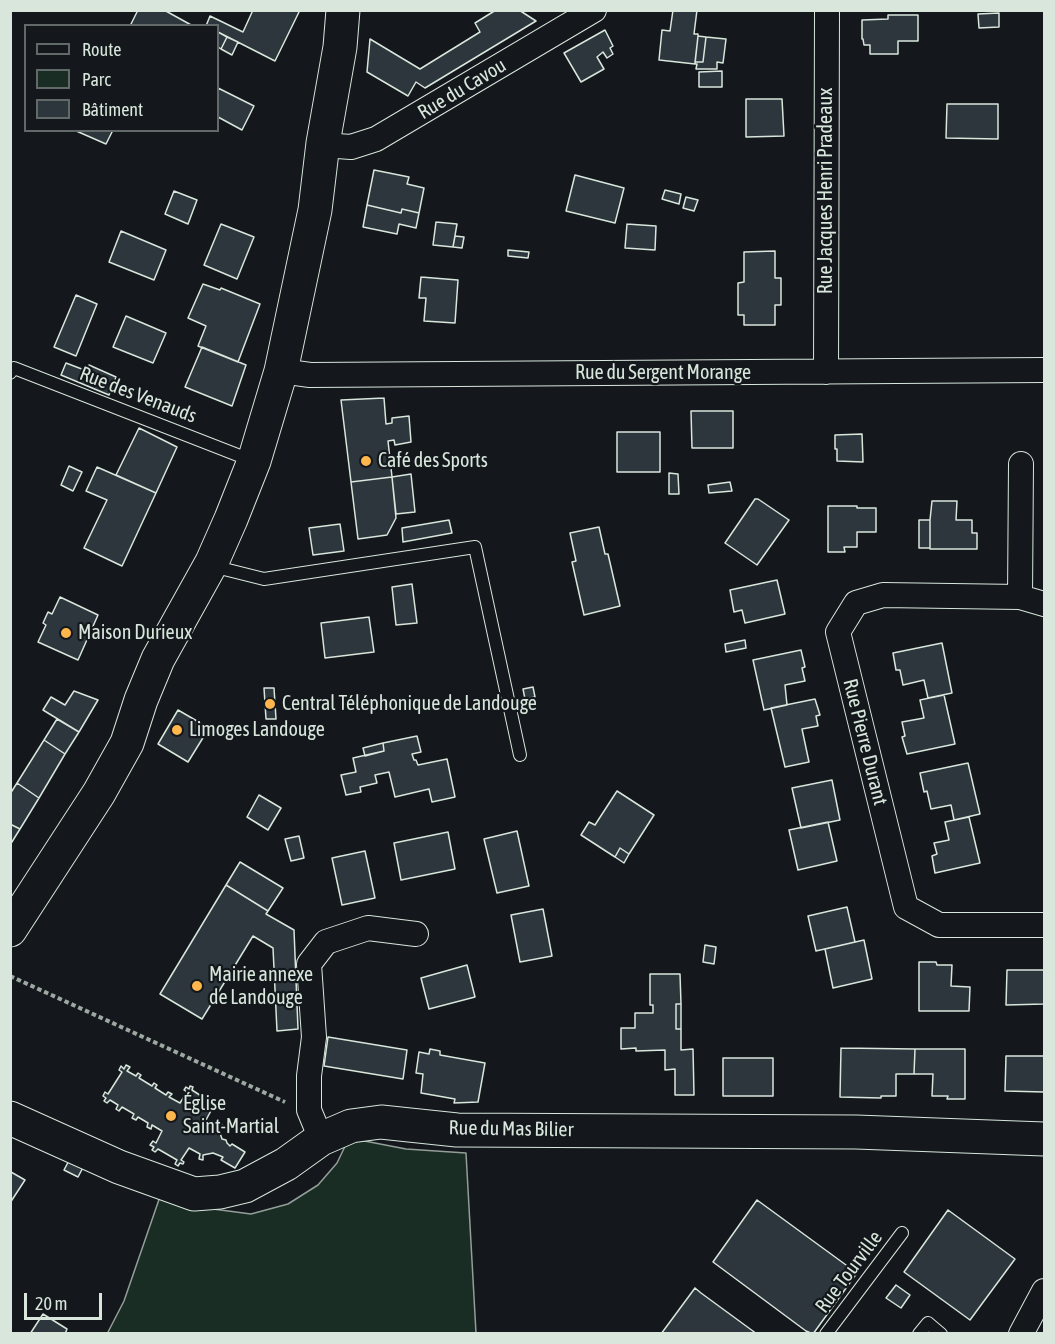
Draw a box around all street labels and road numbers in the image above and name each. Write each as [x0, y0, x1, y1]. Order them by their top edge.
street label: Rue du Cavou [413, 53, 511, 125]
street label: Rue Jacques Henri Pradeaux [814, 88, 838, 294]
street label: Rue du Sergent Morange [575, 361, 751, 385]
street label: Rue des Venauds [76, 362, 200, 428]
street label: Rue Pierre Durant [838, 676, 892, 808]
street label: Rue du Mas Bilier [448, 1116, 574, 1142]
street label: Rue Tourville [810, 1226, 888, 1318]

